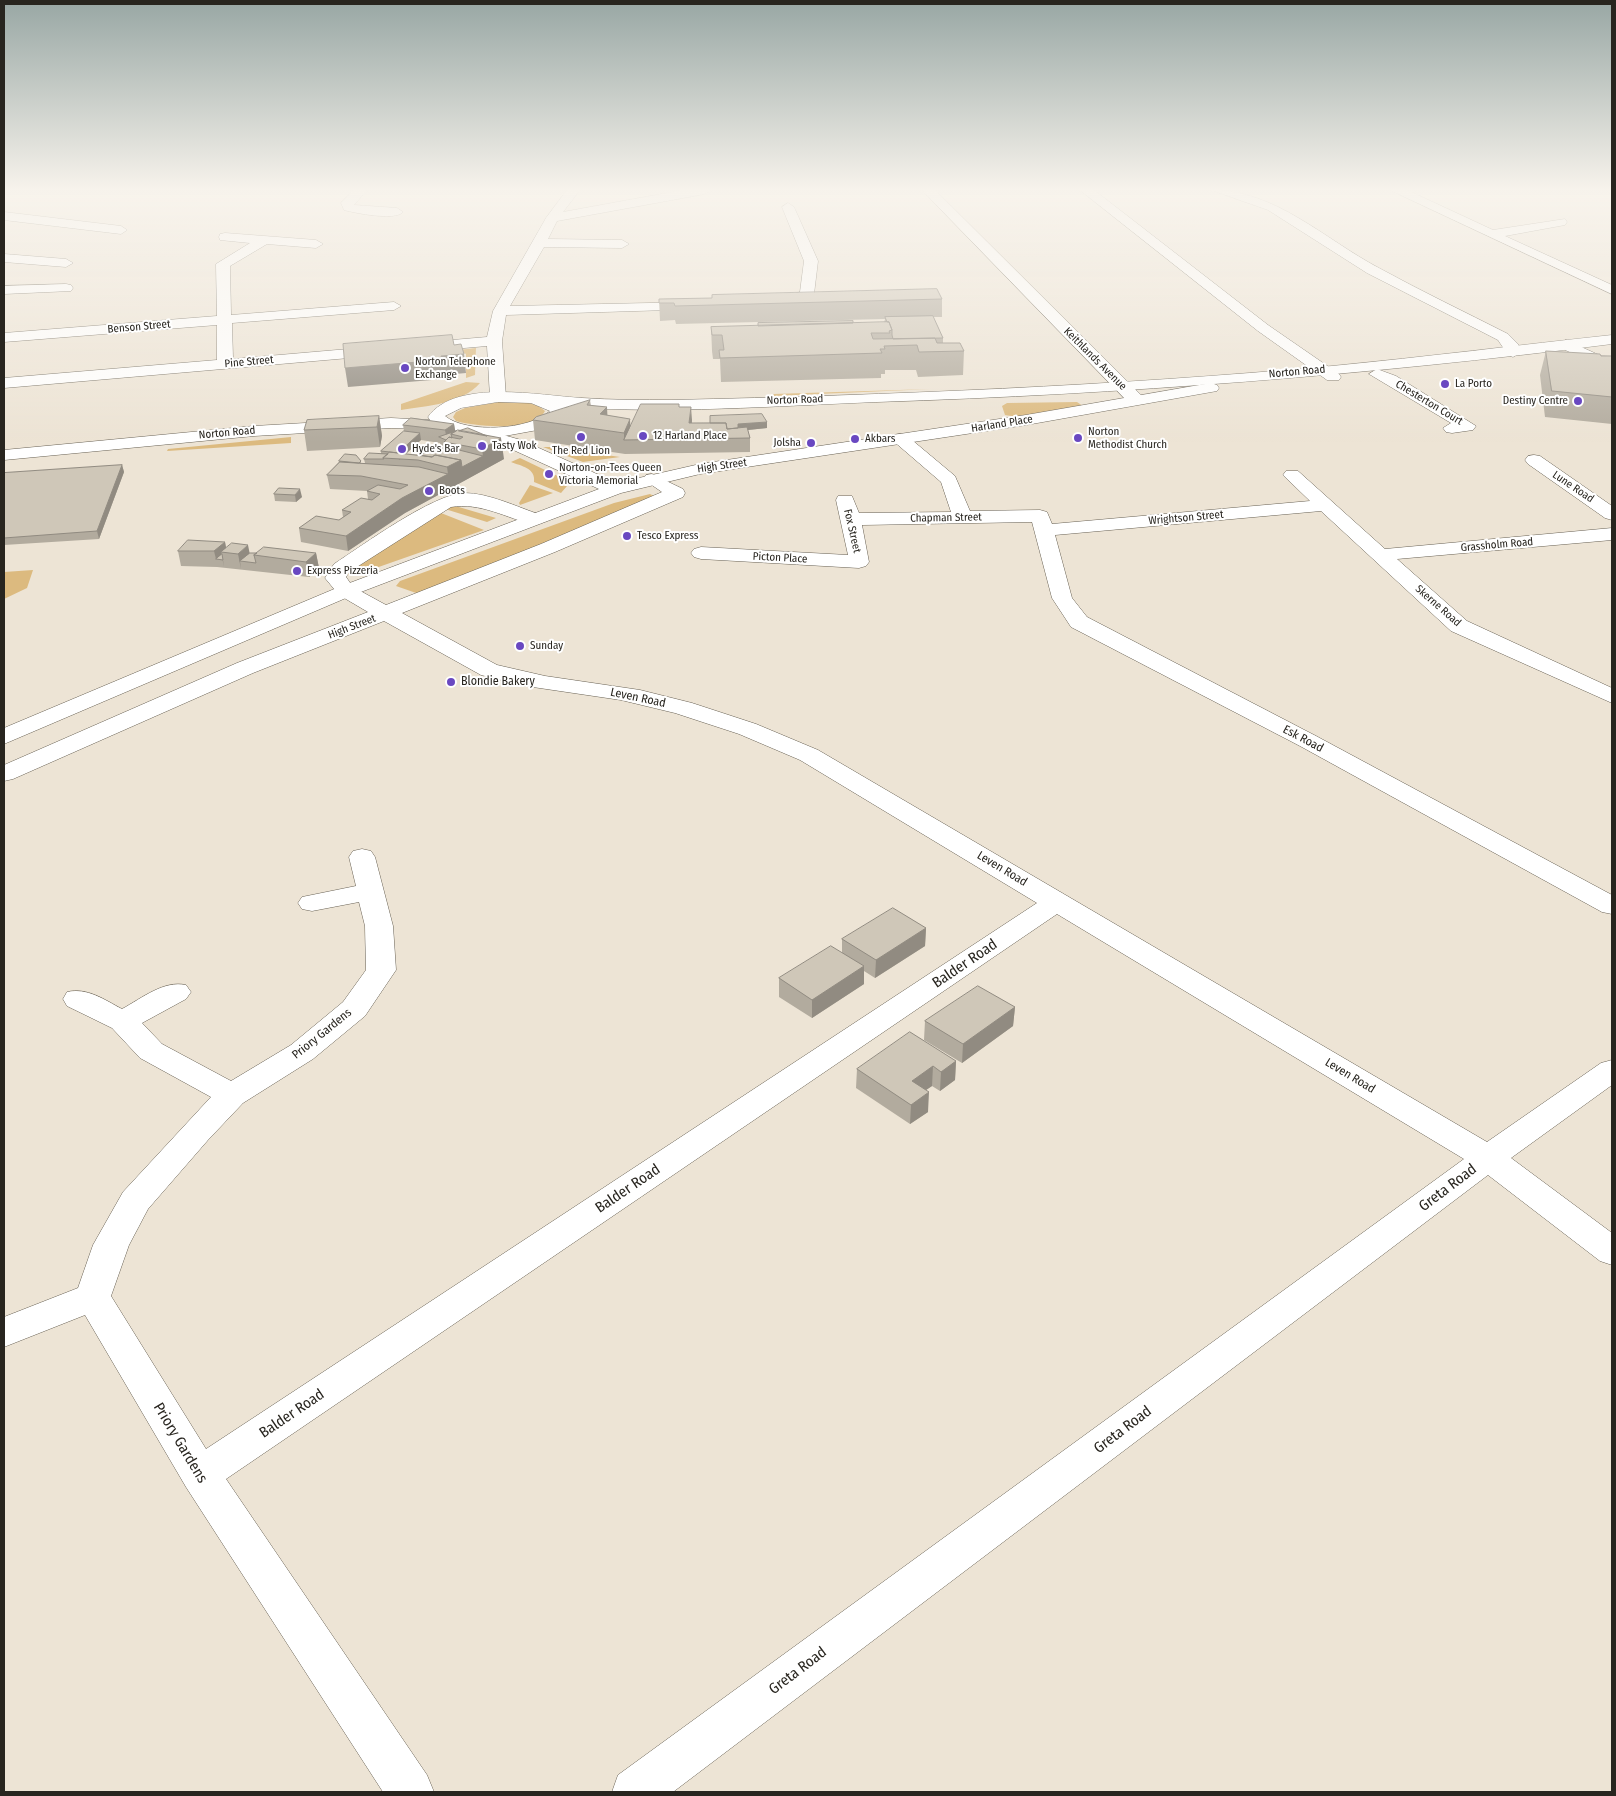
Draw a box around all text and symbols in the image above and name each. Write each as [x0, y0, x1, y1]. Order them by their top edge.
street label: Benson Street [107, 318, 171, 336]
street label: Keithlands Avenue [1061, 325, 1129, 393]
street label: Pine Street [224, 353, 274, 371]
place label: Norton Telephone Exchange [415, 355, 496, 381]
marker: Norton Telephone Exchange [399, 362, 411, 374]
street label: Norton Road [1268, 363, 1326, 381]
place label: La Porto [1455, 377, 1492, 391]
street label: Chesterton Court [1393, 378, 1465, 428]
marker: La Porto [1439, 378, 1451, 390]
street label: Norton Road [766, 392, 824, 408]
place label: Destiny Centre [1503, 394, 1568, 408]
marker: Destiny Centre [1572, 395, 1584, 407]
street label: Harland Place [970, 413, 1034, 435]
street label: Norton Road [198, 424, 256, 442]
place label: Norton Methodist Church [1088, 425, 1167, 451]
place label: 12 Harland Place [653, 429, 727, 443]
marker: 12 Harland Place [637, 430, 649, 442]
marker: The Red Lion [575, 431, 587, 443]
place label: Akbars [865, 432, 895, 446]
marker: Norton Methodist Church [1072, 432, 1084, 444]
marker: Akbars [849, 433, 861, 445]
place label: Jolsha [773, 436, 801, 450]
marker: Jolsha [805, 437, 817, 449]
place label: Tasty Wok [492, 439, 537, 453]
marker: Tasty Wok [476, 440, 488, 452]
place label: Hyde's Bar [412, 442, 459, 456]
marker: Hyde's Bar [396, 443, 408, 455]
place label: The Red Lion [552, 444, 610, 458]
street label: High Street [696, 456, 748, 476]
place label: Norton-on-Tees Queen Victoria Memorial [559, 461, 661, 487]
marker: Norton-on-Tees Queen Victoria Memorial [543, 468, 555, 480]
street label: Lune Road [1550, 468, 1596, 506]
place label: Boots [439, 484, 465, 498]
marker: Boots [423, 485, 435, 497]
street label: Fox Street [841, 508, 863, 554]
street label: Wrightson Street [1148, 508, 1224, 528]
street label: Chapman Street [910, 511, 982, 525]
place label: Tesco Express [637, 529, 699, 543]
marker: Tesco Express [621, 530, 633, 542]
street label: Grassholm Road [1460, 535, 1534, 555]
street label: Picton Place [752, 550, 808, 566]
place label: Express Pizzeria [307, 564, 378, 578]
marker: Express Pizzeria [291, 565, 303, 577]
street label: Skerne Road [1412, 583, 1464, 629]
street label: High Street [326, 612, 378, 642]
place label: Sunday [530, 639, 563, 653]
marker: Sunday [514, 640, 526, 652]
place label: Blondie Bakery [461, 675, 535, 689]
marker: Blondie Bakery [445, 676, 457, 688]
street label: Leven Road [609, 685, 667, 711]
street label: Esk Road [1280, 722, 1326, 756]
street label: Leven Road [974, 848, 1030, 890]
street label: Balder Road [929, 936, 1001, 992]
street label: Priory Gardens [289, 1006, 355, 1062]
street label: Leven Road [1322, 1055, 1378, 1097]
street label: Greta Road [1416, 1160, 1480, 1216]
street label: Balder Road [592, 1161, 664, 1217]
street label: Balder Road [256, 1386, 328, 1442]
street label: Priory Gardens [149, 1400, 211, 1486]
street label: Greta Road [1091, 1402, 1155, 1458]
street label: Greta Road [766, 1643, 830, 1699]

